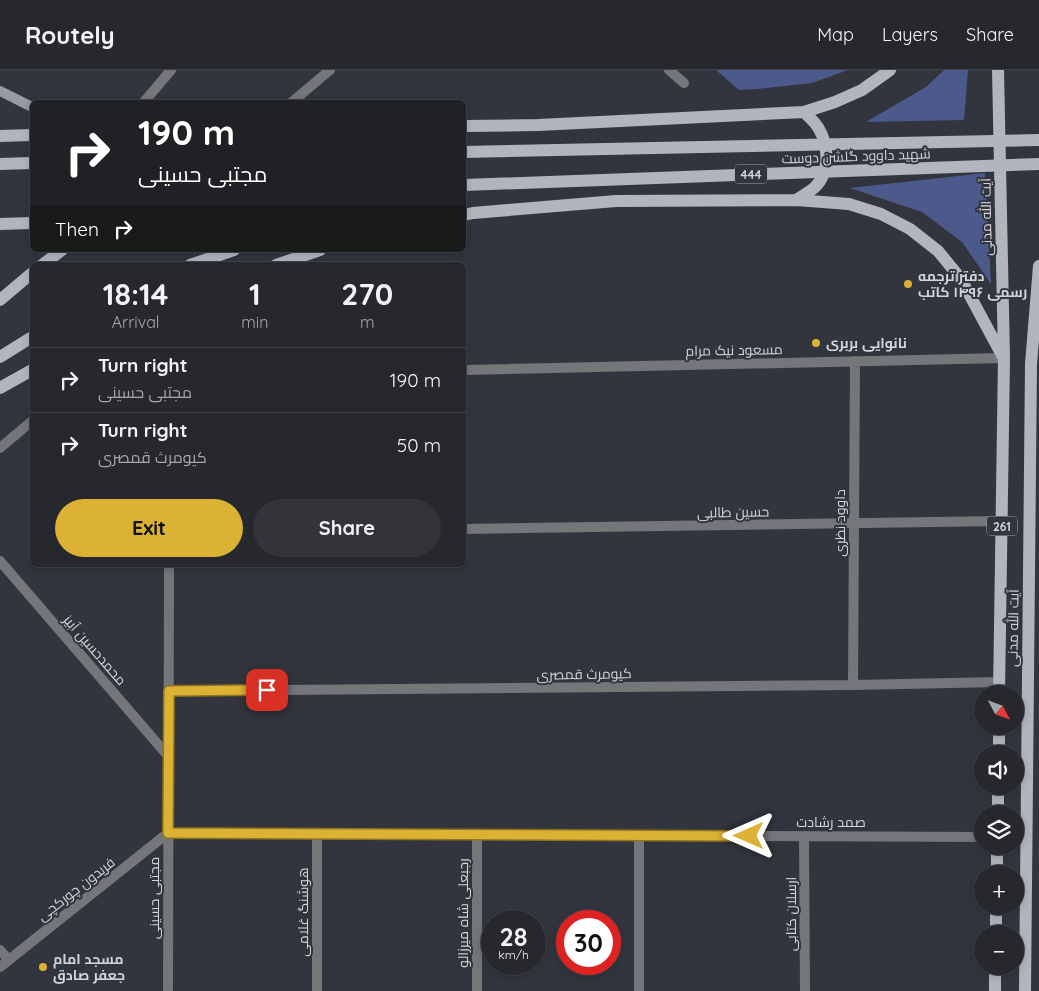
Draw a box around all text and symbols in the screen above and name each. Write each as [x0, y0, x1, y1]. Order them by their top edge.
text: Routely [25, 20, 115, 50]
text: Map [817, 23, 854, 46]
text: Layers [882, 23, 938, 46]
text: Share [966, 23, 1014, 46]
text: 190 m [138, 110, 235, 154]
icon: right [55, 120, 120, 185]
street label: شهید داوود گلشن دوست [781, 144, 931, 168]
text: مجتبی حسینی [138, 160, 267, 188]
road number: 444 [735, 165, 767, 184]
street label: آیت الله مدنی [976, 178, 996, 256]
icon: right [109, 215, 137, 243]
text: Then [55, 217, 99, 241]
place label: دفتر ترجمه رسمی ۱۴۹۶ کاتب [918, 267, 1027, 301]
text: 18:14 [103, 275, 168, 313]
text: 1 [249, 275, 261, 313]
text: 270 [341, 275, 393, 313]
marker: دفتر ترجمه رسمی ۱۴۹۶ کاتب [902, 278, 914, 290]
text: Arrival [112, 312, 160, 332]
text: min [241, 312, 268, 332]
text: m [360, 312, 375, 332]
place label: نانوایی بربری [826, 334, 907, 352]
marker: نانوایی بربری [810, 337, 822, 349]
street label: مسعود نیک مرام [685, 340, 783, 361]
text: Turn right [98, 353, 187, 377]
icon: right [55, 366, 83, 394]
text: 190 m [390, 368, 441, 392]
text: مجتبی حسینی [98, 382, 192, 402]
text: Turn right [98, 418, 187, 442]
icon: right [55, 431, 83, 459]
text: 50 m [397, 433, 441, 457]
text: کیومرث قمصری [98, 447, 207, 467]
street label: داوود نظری [831, 489, 849, 557]
button: Exit [55, 499, 243, 557]
button: Share [253, 499, 441, 557]
street label: حسین طالبی [697, 502, 769, 522]
road number: 261 [987, 516, 1017, 536]
street label: آیت الله مدنی [1003, 589, 1023, 667]
street label: محمدحسین آبیز [59, 610, 131, 689]
street label: کیومرث قمصری [536, 664, 632, 684]
pin [246, 669, 288, 711]
icon: arrive [253, 676, 281, 704]
north arrow [974, 685, 1024, 735]
map controls [974, 685, 1024, 975]
button: sound [974, 745, 1024, 795]
button: layers [974, 805, 1024, 855]
position arrow [722, 809, 774, 861]
street label: صمد رشادت [796, 813, 866, 831]
street label: فریدون چورکچی [33, 853, 119, 926]
street label: مجتبی حسینی [145, 857, 163, 939]
street label: رجبعلی شاه میرزالو [454, 858, 472, 968]
button: + [974, 865, 1024, 915]
street label: هوشنگ غلامی [294, 867, 312, 957]
street label: ارسلان کتابی [782, 877, 800, 951]
speed limit sign: 30 [556, 910, 621, 975]
text: 28 [500, 921, 527, 952]
button: − [974, 925, 1024, 975]
text: km/h [498, 947, 529, 962]
place label: مسجد امام جعفر صادق [53, 950, 125, 984]
marker: مسجد امام جعفر صادق [37, 961, 49, 973]

